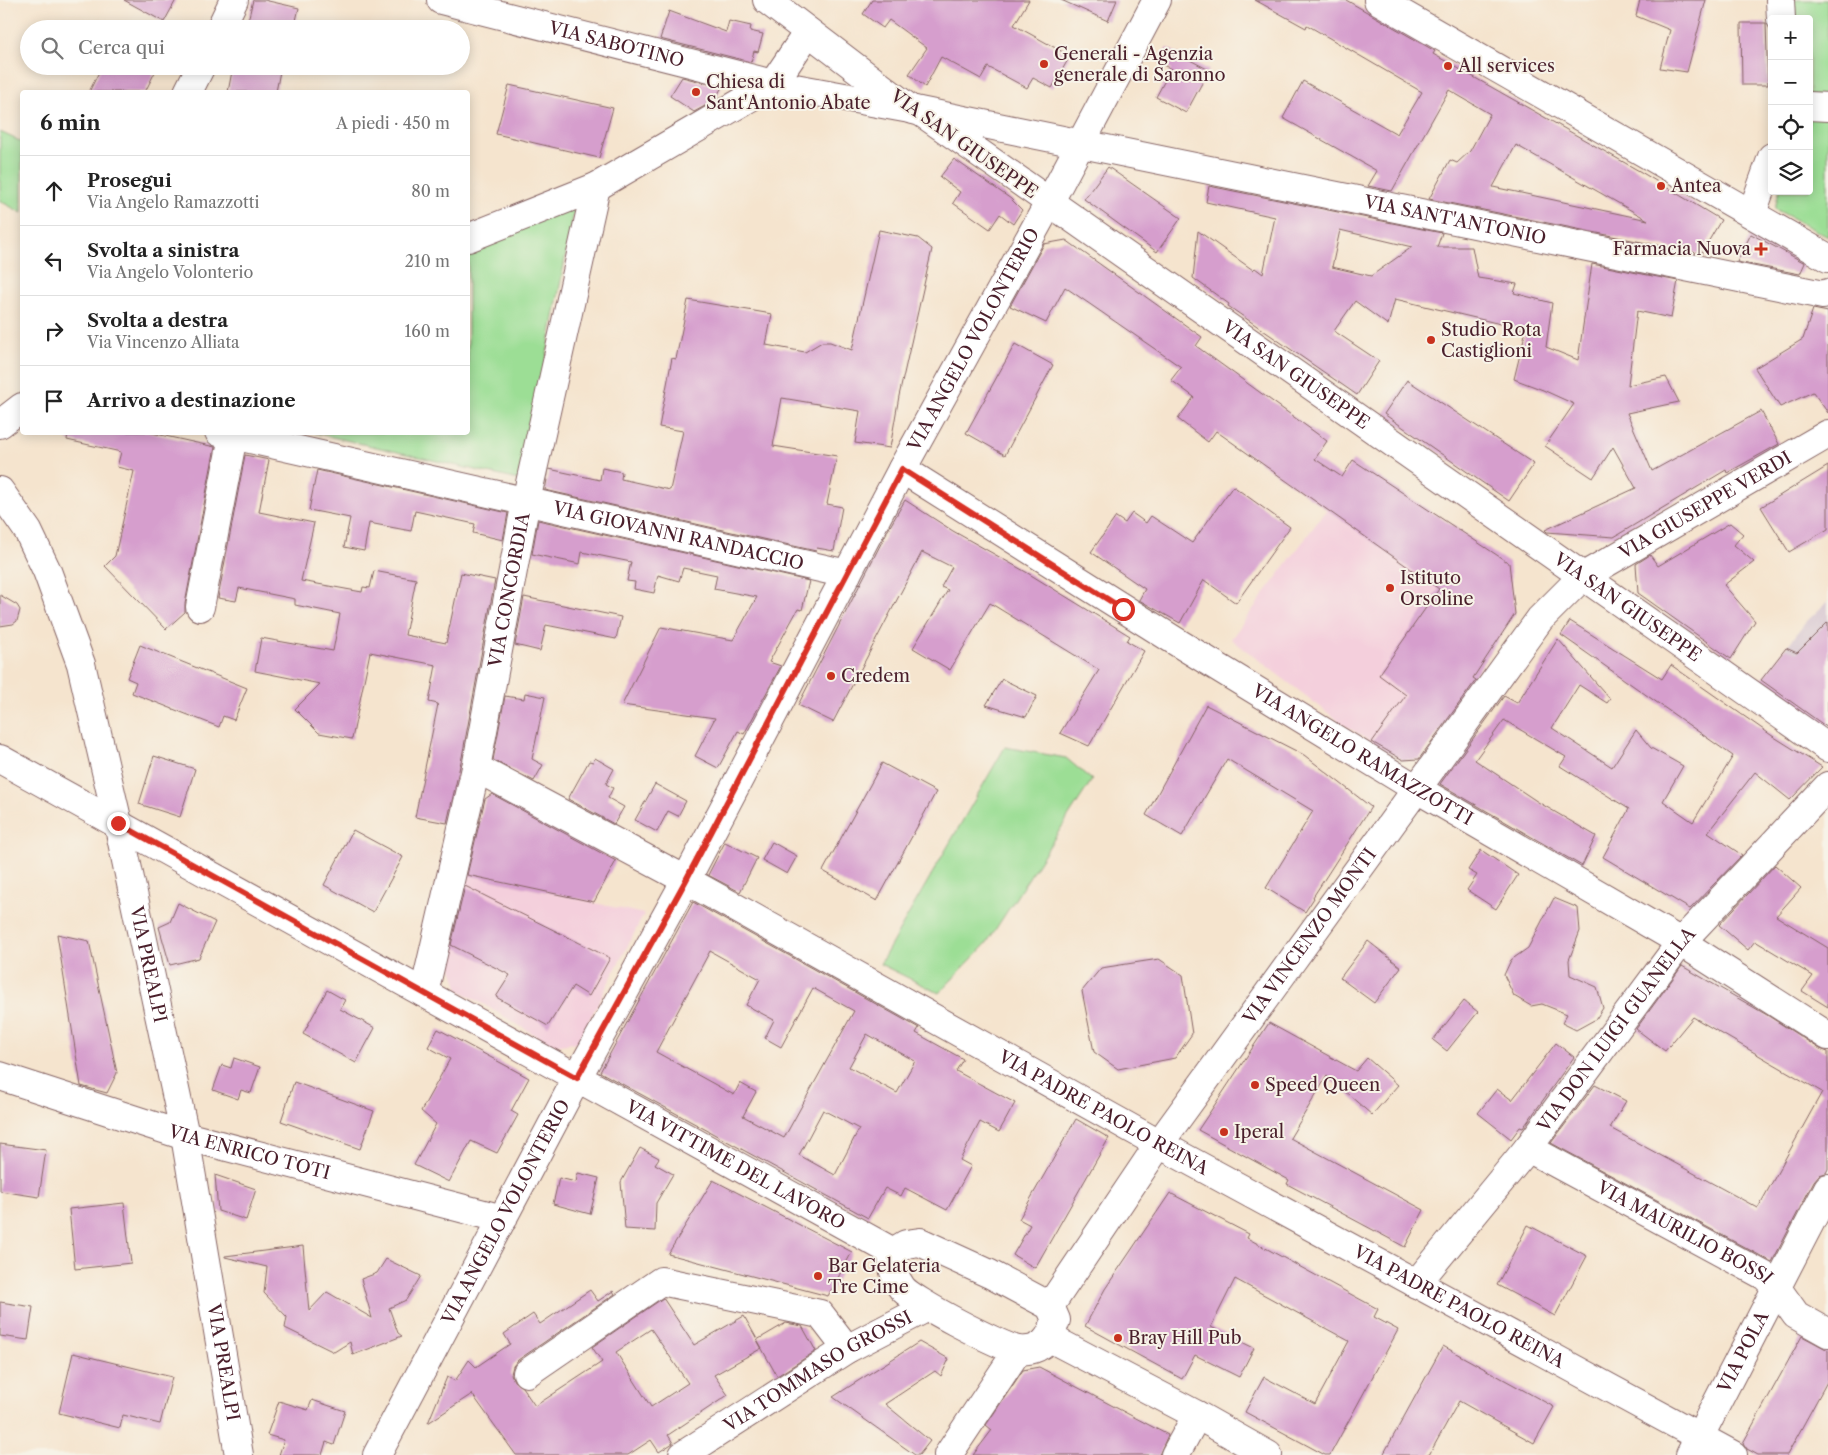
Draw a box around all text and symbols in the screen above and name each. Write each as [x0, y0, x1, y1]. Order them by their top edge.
map controls [1768, 15, 1813, 195]
button: + [1768, 15, 1813, 60]
street label: VIA SABOTINO [546, 16, 686, 72]
search box [20, 20, 470, 75]
icon: search [38, 34, 66, 62]
text: Cerca qui [78, 36, 165, 59]
place label: Generali - Agenzia generale di Saronno [1054, 43, 1225, 86]
place label: All services [1457, 55, 1555, 77]
marker: Generali - Agenzia generale di Saronno [1038, 58, 1050, 70]
marker: All services [1442, 60, 1454, 72]
button: − [1768, 60, 1813, 105]
place label: Chiesa di Sant'Antonio Abate [706, 71, 871, 114]
street label: VIA SAN GIUSEPPE [885, 84, 1042, 203]
marker: Chiesa di Sant'Antonio Abate [690, 86, 702, 98]
button: locate [1768, 105, 1813, 150]
text: 6 min [40, 110, 101, 135]
text: A piedi · 450 m [336, 113, 450, 133]
button: layers [1768, 150, 1813, 195]
text: Prosegui [87, 169, 172, 192]
place label: Antea [1670, 175, 1722, 197]
icon: ahead [40, 177, 68, 205]
marker: Antea [1655, 180, 1667, 192]
text: 80 m [411, 181, 450, 201]
street label: VIA SANT'ANTONIO [1361, 191, 1548, 249]
text: Via Angelo Ramazzotti [87, 192, 259, 212]
street label: VIA ANGELO VOLONTERIO [903, 224, 1044, 456]
place label: Farmacia Nuova [1613, 238, 1752, 260]
text: Svolta a sinistra [87, 239, 240, 262]
marker: Farmacia Nuova [1755, 243, 1767, 255]
icon: left [40, 247, 68, 275]
text: 210 m [405, 251, 450, 271]
text: Via Angelo Volonterio [87, 262, 253, 282]
text: Svolta a destra [87, 309, 228, 332]
street label: VIA SAN GIUSEPPE [1217, 315, 1374, 434]
icon: right [40, 317, 68, 345]
place label: Studio Rota Castiglioni [1441, 319, 1542, 362]
text: 160 m [405, 321, 450, 341]
text: Via Vincenzo Alliata [87, 332, 240, 352]
marker: Studio Rota Castiglioni [1425, 334, 1437, 346]
icon: arrive [40, 387, 68, 415]
text: Arrivo a destinazione [87, 389, 296, 412]
street label: VIA GIUSEPPE VERDI [1614, 447, 1795, 564]
street label: VIA GIOVANNI RANDACCIO [550, 497, 806, 575]
street label: VIA CONCORDIA [484, 510, 535, 670]
street label: VIA SAN GIUSEPPE [1549, 548, 1705, 667]
place label: Istituto Orsoline [1400, 567, 1474, 610]
marker: Istituto Orsoline [1384, 582, 1396, 594]
route start [1112, 598, 1135, 621]
place label: Credem [841, 665, 910, 687]
marker: Credem [825, 670, 837, 682]
street label: VIA ANGELO RAMAZZOTTI [1247, 679, 1477, 830]
route end [107, 812, 130, 835]
street label: VIA VINCENZO MONTI [1238, 844, 1381, 1029]
street label: VIA PREALPI [125, 903, 171, 1025]
street label: VIA DON LUIGI GUANELLA [1532, 922, 1701, 1137]
street label: VIA PADRE PAOLO REINA [994, 1045, 1213, 1180]
place label: Speed Queen [1265, 1074, 1380, 1096]
marker: Speed Queen [1249, 1079, 1261, 1091]
street label: VIA VITTIME DEL LAVORO [621, 1095, 849, 1234]
street label: VIA ANGELO VOLONTERIO [437, 1096, 575, 1329]
street label: VIA ENRICO TOTI [165, 1120, 333, 1184]
place label: Iperal [1234, 1121, 1284, 1143]
marker: Iperal [1218, 1126, 1230, 1138]
street label: VIA MAURILIO BOSSI [1592, 1176, 1777, 1288]
street label: VIA PADRE PAOLO REINA [1349, 1240, 1569, 1373]
place label: Bar Gelateria Tre Cime [828, 1255, 941, 1298]
marker: Bar Gelateria Tre Cime [812, 1270, 824, 1282]
street label: VIA PREALPI [202, 1301, 244, 1422]
street label: VIA TOMMASO GROSSI [719, 1306, 916, 1437]
street label: VIA POLA [1713, 1307, 1774, 1397]
place label: Bray Hill Pub [1128, 1327, 1242, 1349]
marker: Bray Hill Pub [1112, 1332, 1124, 1344]

